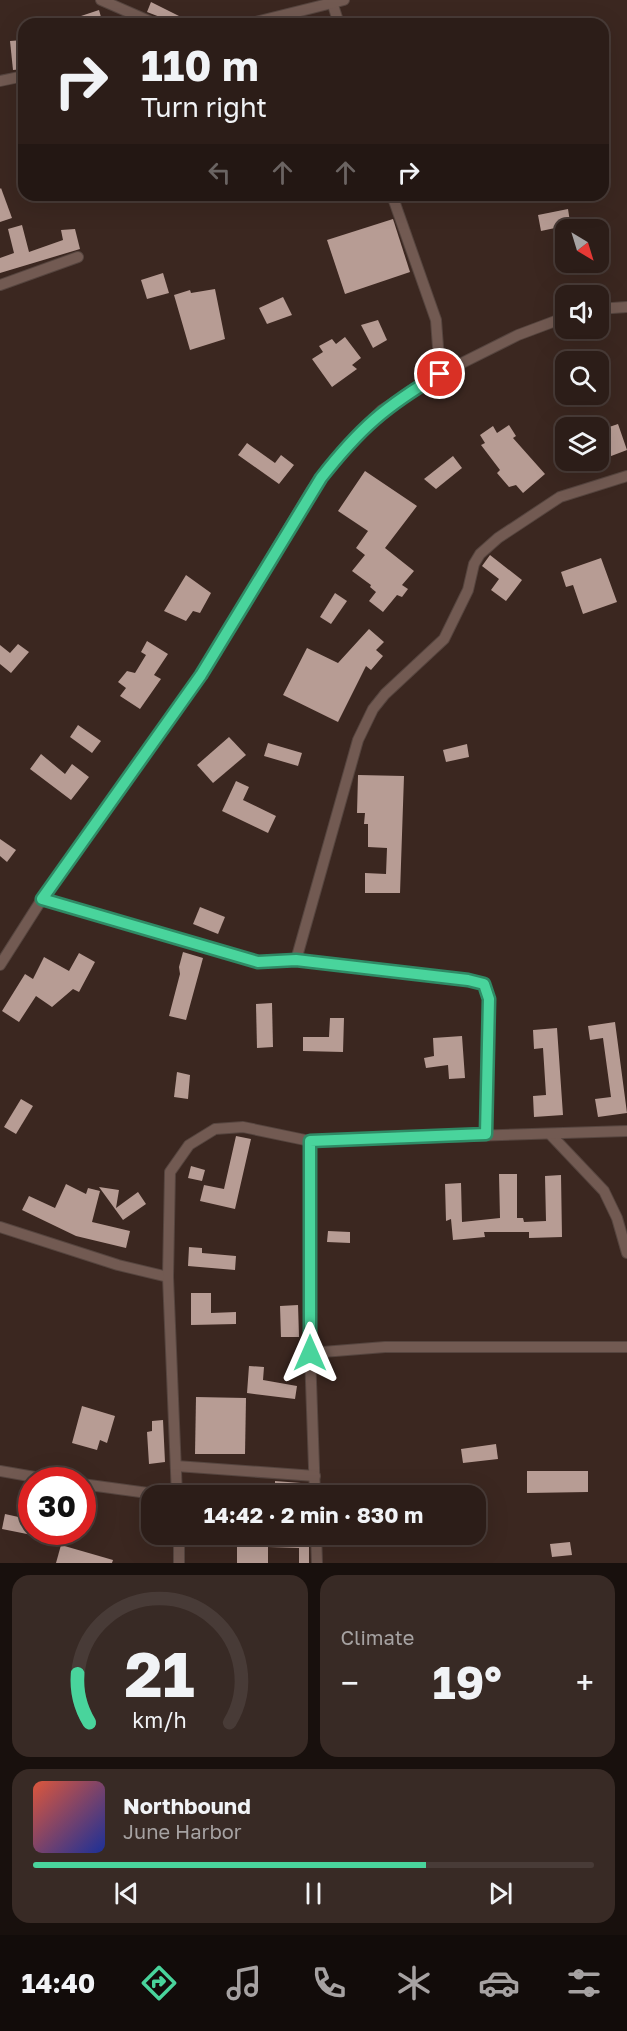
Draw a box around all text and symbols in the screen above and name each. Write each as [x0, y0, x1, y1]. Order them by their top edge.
text: 110 m [141, 40, 259, 90]
icon: right [42, 42, 120, 120]
text: Turn right [141, 91, 267, 123]
icon: left [203, 156, 236, 189]
icon: ahead [266, 156, 299, 189]
icon: ahead [329, 156, 362, 189]
icon: right [392, 156, 425, 189]
north arrow [555, 219, 609, 273]
map controls [555, 219, 609, 471]
button: sound [555, 285, 609, 339]
pin [414, 348, 465, 399]
button: search [555, 351, 609, 405]
icon: arrive [423, 357, 456, 390]
button: layers [555, 417, 609, 471]
position arrow [278, 1321, 342, 1385]
speed limit sign: 30 [18, 1467, 96, 1545]
text: 14:42 · 2 min · 830 m [204, 1501, 423, 1528]
text: Climate [341, 1625, 414, 1649]
text: 21 [125, 1636, 195, 1711]
text: 19° [433, 1655, 502, 1709]
text: − [341, 1663, 359, 1702]
text: + [576, 1663, 594, 1702]
text: km/h [132, 1707, 187, 1733]
text: Northbound [123, 1792, 251, 1819]
text: June Harbor [123, 1819, 242, 1843]
icon: previous [110, 1877, 143, 1910]
icon: pause [297, 1877, 330, 1910]
icon: next [484, 1877, 517, 1910]
icon: directions [138, 1962, 180, 2004]
icon: music [223, 1962, 265, 2004]
icon: phone [308, 1962, 350, 2004]
icon: climate [393, 1962, 435, 2004]
icon: car [478, 1962, 520, 2004]
icon: filters [563, 1962, 605, 2004]
text: 14:40 [22, 1967, 95, 1999]

